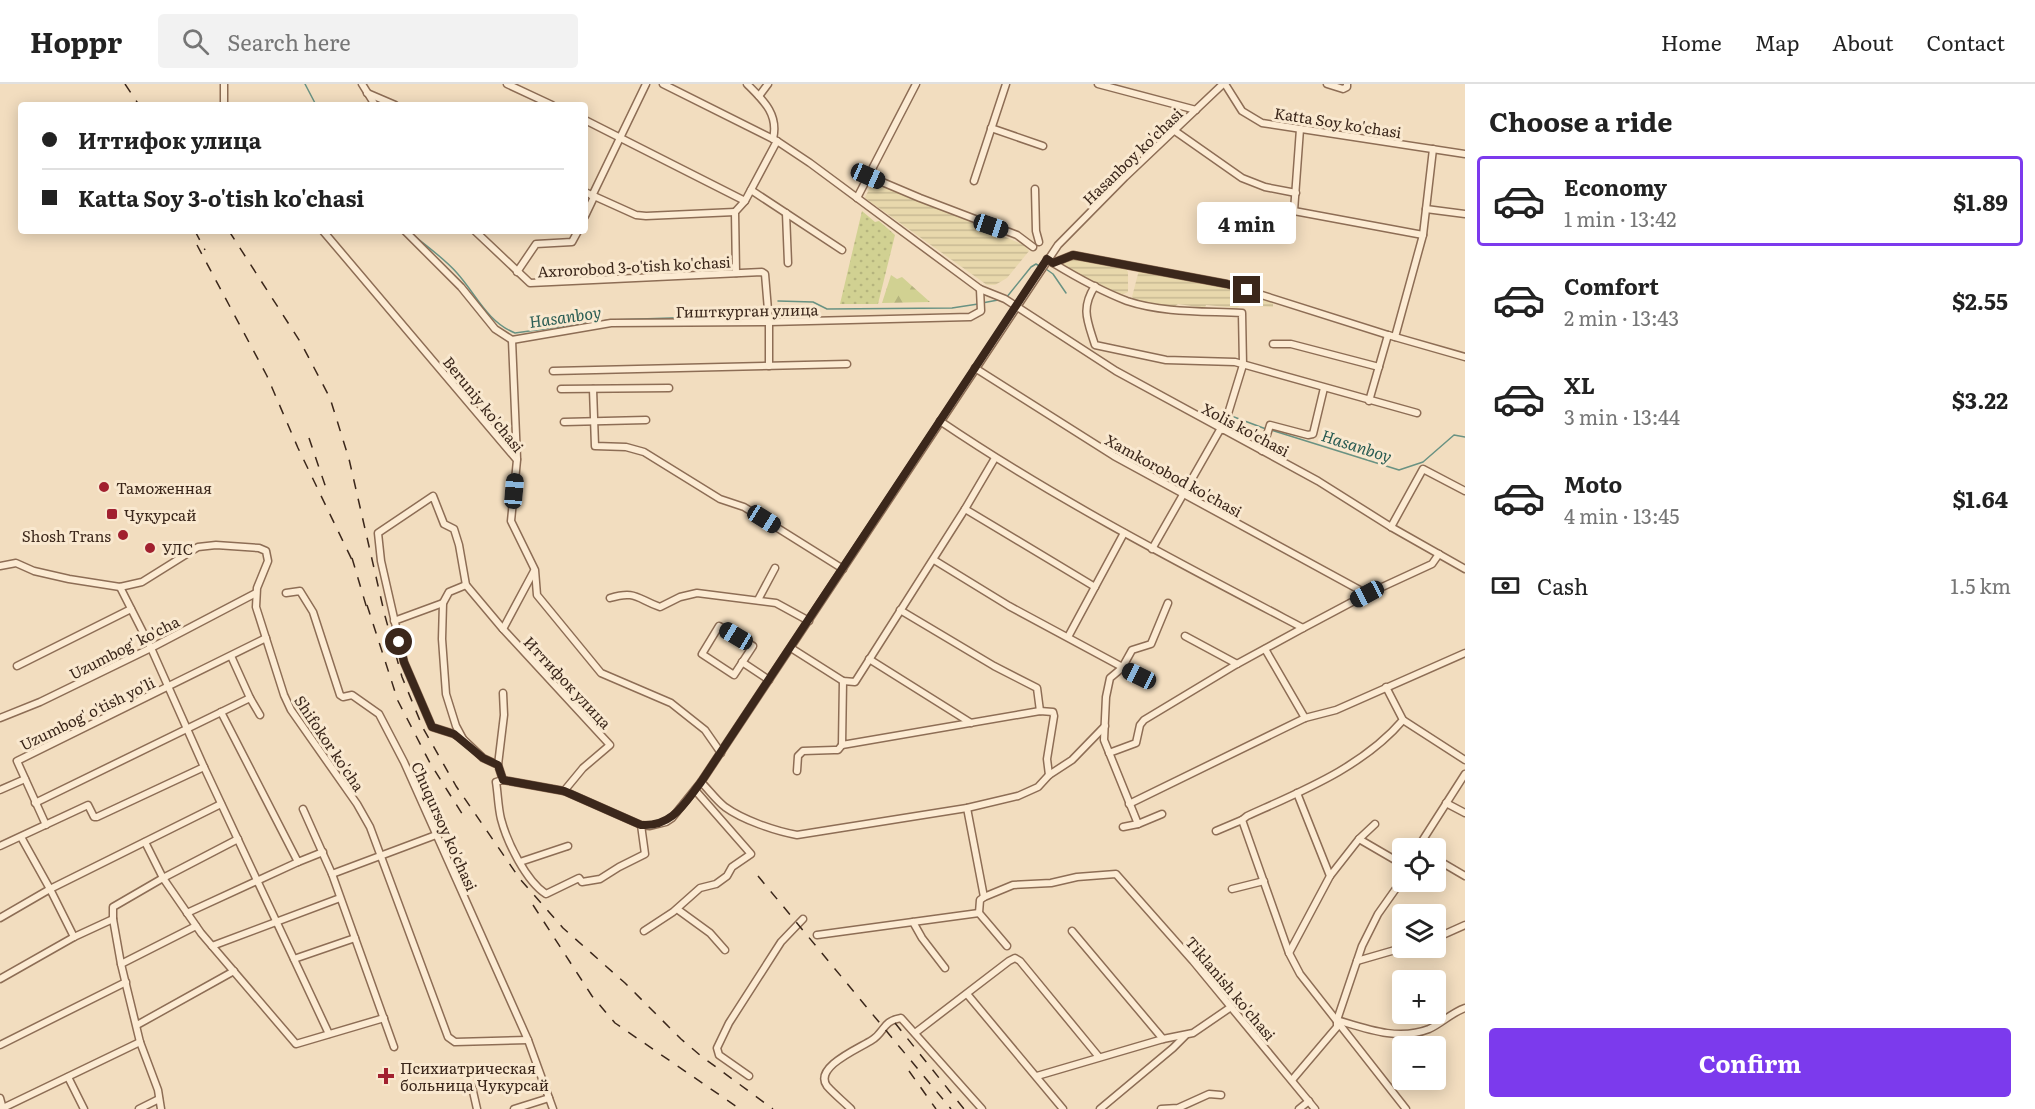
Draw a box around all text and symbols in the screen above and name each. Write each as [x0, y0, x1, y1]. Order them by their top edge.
search box [158, 14, 578, 68]
text: Hoppr [30, 20, 122, 62]
icon: search [179, 25, 212, 58]
text: Search here [227, 25, 351, 58]
text: Home [1661, 26, 1722, 57]
text: Map [1755, 26, 1799, 57]
text: About [1832, 26, 1894, 57]
text: Contact [1927, 26, 2005, 57]
text: Choose a ride [1489, 100, 1672, 140]
street label: Katta Soy ko'chasi [1273, 101, 1403, 143]
street label: Hasanboy ko'chasi [1077, 102, 1187, 210]
text: Иттифок улица [78, 123, 261, 156]
car [848, 160, 888, 192]
text: Economy [1564, 170, 1667, 203]
icon: car [1492, 174, 1546, 228]
text: Katta Soy 3-o'tish ko'chasi [78, 181, 364, 214]
text: $1.89 [1953, 185, 2008, 218]
callout: 4 min [1198, 203, 1296, 245]
text: 1 min · 13:42 [1564, 203, 1677, 233]
text: 4 min [1218, 208, 1275, 238]
car [971, 212, 1011, 240]
street label: Axrorobod 3-o'tish ko'chasi [537, 249, 731, 283]
text: Comfort [1564, 269, 1659, 302]
icon: car [1492, 273, 1546, 327]
route end [1233, 276, 1260, 303]
text: $2.55 [1952, 284, 2008, 317]
street label: Гишткурган улица [675, 297, 820, 323]
water label: Hasanboy [527, 299, 603, 333]
text: 2 min · 13:43 [1564, 302, 1679, 332]
street label: Beruniy ko'chasi [438, 351, 530, 457]
text: XL [1564, 368, 1595, 401]
icon: car [1492, 372, 1546, 426]
text: $3.22 [1952, 383, 2008, 416]
street label: Xolis ko'chasi [1198, 396, 1294, 462]
text: 3 min · 13:44 [1564, 401, 1680, 431]
water label: Hasanboy [1319, 422, 1395, 468]
street label: Xamkorobod ko'chasi [1101, 428, 1247, 522]
text: Moto [1564, 467, 1622, 500]
icon: car [1492, 471, 1546, 525]
car [503, 472, 525, 510]
place label: Таможенная [116, 476, 212, 499]
marker: Таможенная [97, 480, 111, 494]
text: $1.64 [1952, 482, 2008, 515]
text: 4 min · 13:45 [1564, 500, 1679, 530]
car [744, 502, 784, 536]
place label: Чуқурсай [124, 503, 196, 526]
marker: Чуқурсай [105, 507, 119, 521]
place label: Shosh Trans [22, 524, 111, 547]
marker: Shosh Trans [116, 528, 130, 542]
place label: УЛС [162, 537, 193, 560]
marker: УЛС [143, 541, 157, 555]
icon: cash [1489, 569, 1522, 602]
text: Cash [1537, 569, 1588, 602]
text: 1.5 km [1951, 570, 2011, 600]
car [1347, 578, 1387, 610]
street label: Uzumbog' ko'cha [65, 609, 184, 685]
car [716, 619, 756, 653]
route start [385, 628, 412, 655]
street label: Иттифок улица [519, 631, 618, 734]
car [1119, 660, 1159, 692]
street label: Uzumbog' o'tish yo'li [16, 670, 158, 756]
street label: Shifokor ko'cha [289, 690, 371, 796]
street label: Chuqursoy ko'chasi [406, 758, 484, 894]
map controls [1392, 838, 1446, 1090]
button: locate [1392, 838, 1446, 892]
button: layers [1392, 904, 1446, 958]
street label: Tiklanish ko'chasi [1180, 931, 1282, 1045]
button: + [1392, 970, 1446, 1024]
button: Confirm [1489, 1028, 2011, 1097]
button: − [1392, 1036, 1446, 1090]
place label: Психиатрическая больница Чукурсай [400, 1056, 549, 1096]
marker: Психиатрическая больница Чукурсай [377, 1067, 395, 1085]

